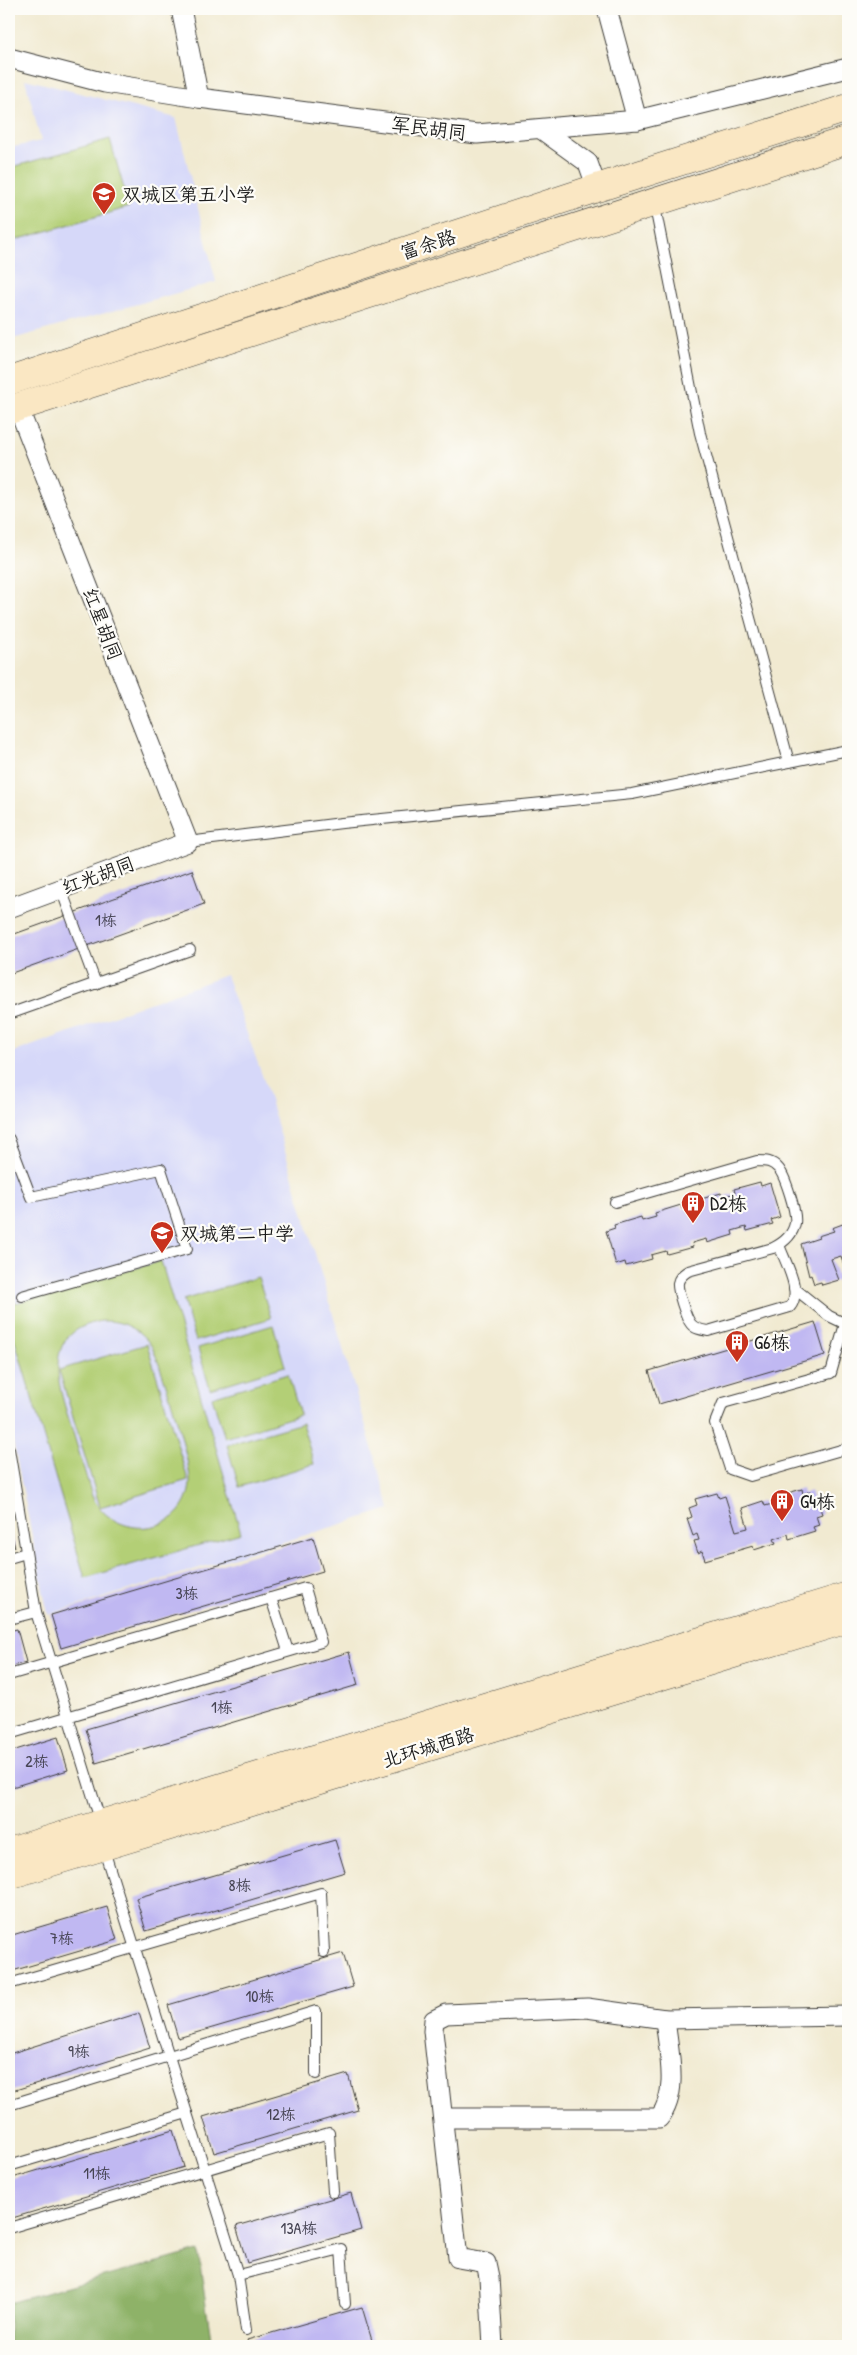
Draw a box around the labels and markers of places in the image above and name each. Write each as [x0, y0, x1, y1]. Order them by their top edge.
school or university icon: 双城区第五小学 [91, 181, 117, 215]
place label: 双城区第五小学 [122, 181, 255, 207]
building icon: D2栋 [680, 1190, 706, 1224]
place label: D2栋 [710, 1190, 747, 1216]
school or university icon: 双城第二中学 [149, 1220, 175, 1254]
place label: 双城第二中学 [180, 1220, 294, 1246]
building icon: G6栋 [724, 1329, 750, 1363]
place label: G6栋 [754, 1329, 790, 1355]
building icon: G4栋 [769, 1488, 795, 1522]
place label: G4栋 [800, 1488, 835, 1514]

